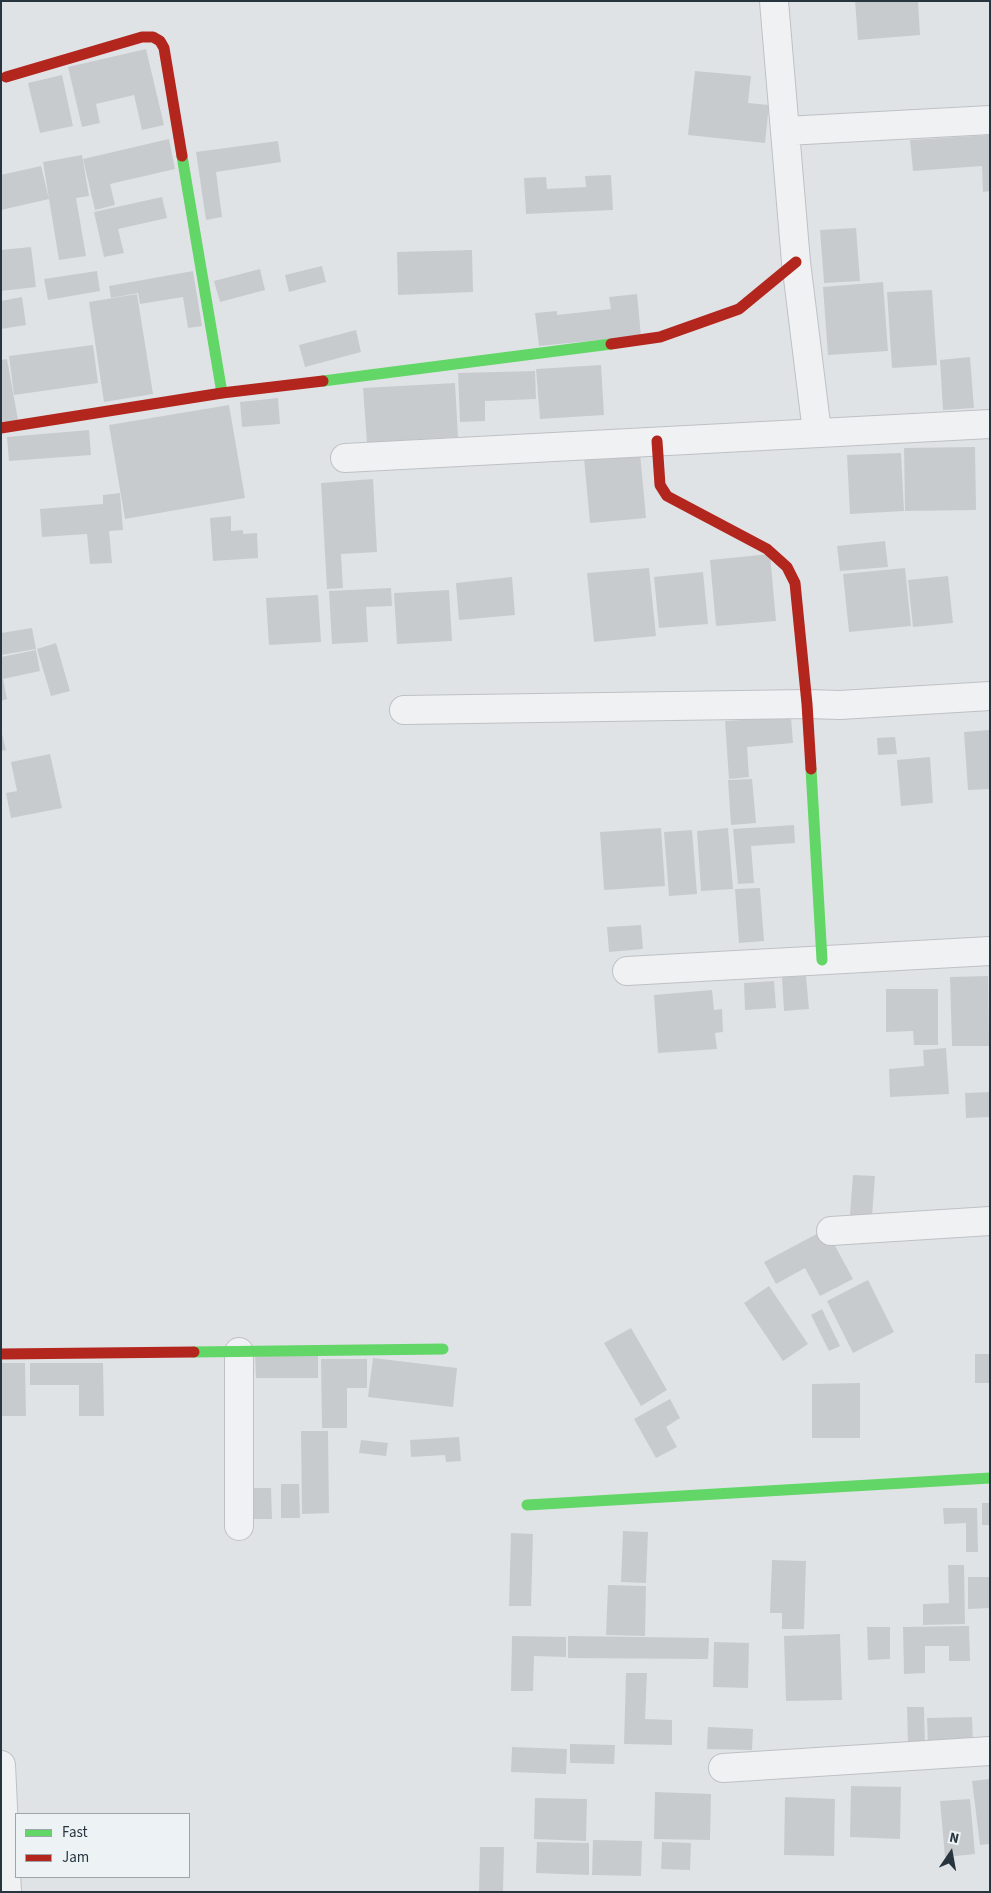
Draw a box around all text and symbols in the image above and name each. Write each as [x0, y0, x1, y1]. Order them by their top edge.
legend [15, 1813, 190, 1878]
text: Fast [62, 1822, 88, 1843]
north arrow [926, 1828, 976, 1878]
text: N [947, 1828, 961, 1849]
text: Jam [62, 1847, 89, 1868]

